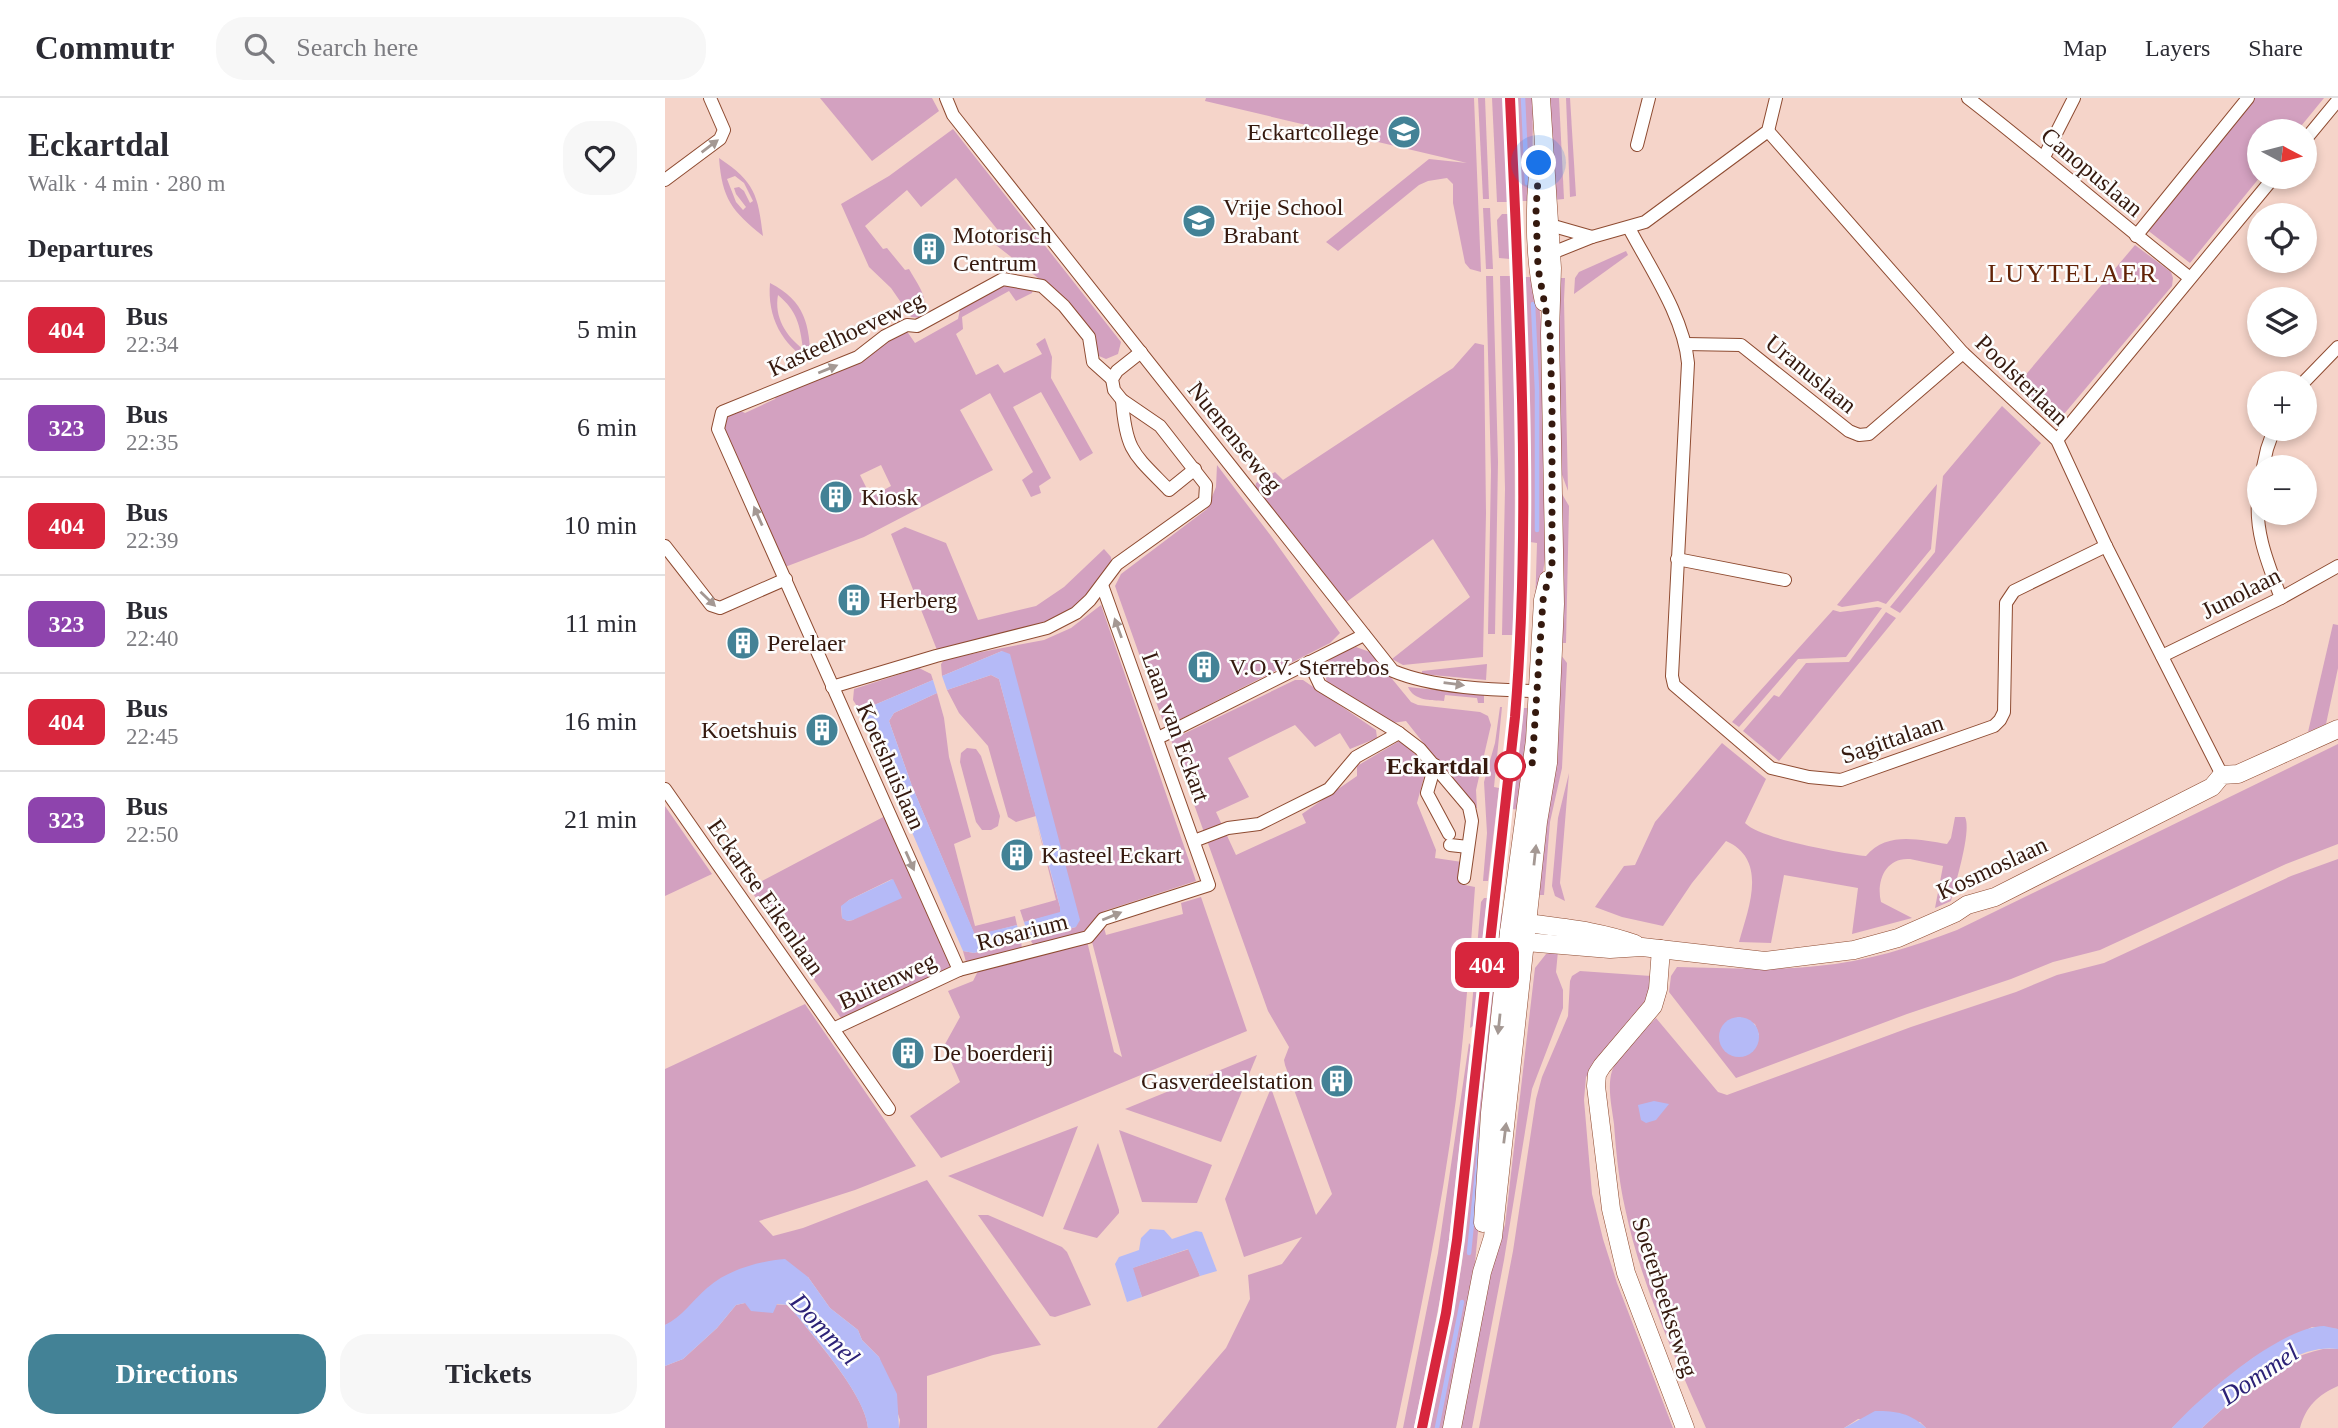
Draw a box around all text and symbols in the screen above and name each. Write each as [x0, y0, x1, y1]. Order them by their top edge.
search box [216, 17, 706, 80]
icon: search [240, 29, 278, 67]
text: Commutr [35, 30, 174, 66]
text: Search here [296, 33, 418, 62]
text: Map [2063, 35, 2107, 61]
text: Layers [2145, 35, 2210, 61]
text: Share [2248, 35, 2303, 61]
school or university icon: Eckartcollege [1385, 113, 1423, 151]
place label: Eckartcollege [1247, 119, 1379, 145]
north arrow [2247, 119, 2317, 189]
map controls [2247, 119, 2317, 525]
button: heart [563, 121, 637, 195]
street label: Canopuslaan [2036, 122, 2148, 222]
text: Eckartdal [28, 127, 169, 163]
one-way arrow [701, 139, 719, 153]
your location [1521, 145, 1556, 180]
text: Walk · 4 min · 280 m [28, 171, 225, 196]
place label: Vrije School Brabant [1223, 194, 1344, 248]
school or university icon: Vrije School Brabant [1180, 202, 1218, 240]
button: locate [2247, 203, 2317, 273]
place label: Motorisch Centrum [953, 222, 1052, 276]
building icon: Motorisch Centrum [910, 230, 948, 268]
text: Departures [28, 234, 153, 263]
district label: LUYTELAER [1987, 259, 2159, 288]
street label: Kasteelhoeveweg [764, 286, 928, 382]
button: layers [2247, 287, 2317, 357]
text: Bus [126, 302, 168, 331]
text: 5 min [577, 315, 637, 344]
text: 404 [49, 317, 85, 343]
street label: Poolsterlaan [1970, 329, 2074, 431]
street label: Uranuslaan [1760, 330, 1862, 418]
text: 22:34 [126, 332, 178, 357]
one-way arrow [818, 363, 839, 374]
button: + [2247, 371, 2317, 441]
street label: Nuenenseweg [1183, 377, 1287, 497]
text: Bus [126, 400, 168, 429]
text: 6 min [577, 413, 637, 442]
text: 323 [49, 415, 85, 441]
text: 22:35 [126, 430, 178, 455]
button: − [2247, 455, 2317, 525]
building icon: Kiosk [817, 478, 855, 516]
place label: Kiosk [861, 484, 918, 510]
text: Bus [126, 498, 168, 527]
one-way arrow [752, 506, 764, 526]
text: 10 min [564, 511, 637, 540]
text: 404 [49, 513, 85, 539]
text: 22:39 [126, 528, 178, 553]
street label: Junolaan [2197, 562, 2285, 624]
building icon: Herberg [835, 581, 873, 619]
place label: Herberg [879, 587, 957, 613]
one-way arrow [699, 590, 716, 607]
text: Bus [126, 596, 168, 625]
text: 11 min [565, 609, 637, 638]
text: 323 [49, 611, 85, 637]
one-way arrow [1112, 618, 1123, 639]
building icon: Perelaer [724, 624, 762, 662]
text: 22:40 [126, 626, 178, 651]
place label: Perelaer [767, 630, 846, 656]
building icon: V.O.V. Sterrebos [1185, 648, 1223, 686]
street label: Laan van Eckart [1137, 649, 1215, 806]
place label: V.O.V. Sterrebos [1229, 654, 1389, 680]
one-way arrow [1443, 679, 1465, 690]
text: Bus [126, 694, 168, 723]
street label: Koetshuislaan [851, 699, 931, 833]
text: 16 min [564, 707, 637, 736]
text: 404 [49, 709, 85, 735]
street label: Sagittalaan [1837, 709, 1947, 769]
building icon: Koetshuis [803, 711, 841, 749]
place label: Koetshuis [701, 717, 797, 743]
text: 22:45 [126, 724, 178, 749]
marker: Eckartdal [1495, 751, 1525, 781]
place label: Eckartdal [1386, 753, 1489, 779]
text: Bus [126, 792, 168, 821]
text: 21 min [564, 805, 637, 834]
text: 323 [49, 807, 85, 833]
street label: Eckartse Eikenlaan [702, 814, 830, 980]
text: 22:50 [126, 822, 178, 847]
street label: Kosmoslaan [1933, 831, 2051, 905]
building icon: Kasteel Eckart [998, 836, 1036, 874]
place label: Kasteel Eckart [1041, 842, 1182, 868]
one-way arrow [1530, 844, 1541, 866]
one-way arrow [904, 851, 916, 871]
street label: Rosarium [974, 908, 1071, 956]
one-way arrow [1102, 911, 1123, 922]
line badge: 404 [1447, 942, 1527, 988]
street label: Buitenweg [834, 947, 940, 1015]
text: 404 [1469, 952, 1505, 978]
one-way arrow [1494, 1014, 1505, 1036]
building icon: De boerderij [889, 1034, 927, 1072]
place label: De boerderij [933, 1040, 1054, 1066]
building icon: Gasverdeelstation [1318, 1062, 1356, 1100]
place label: Gasverdeelstation [1141, 1068, 1313, 1094]
one-way arrow [1499, 1121, 1510, 1143]
street label: Soeterbeekseweg [1627, 1214, 1703, 1380]
water label: Dommel [783, 1287, 865, 1371]
button: Directions [28, 1334, 326, 1414]
button: Tickets [340, 1334, 637, 1414]
water label: Dommel [2214, 1338, 2304, 1412]

